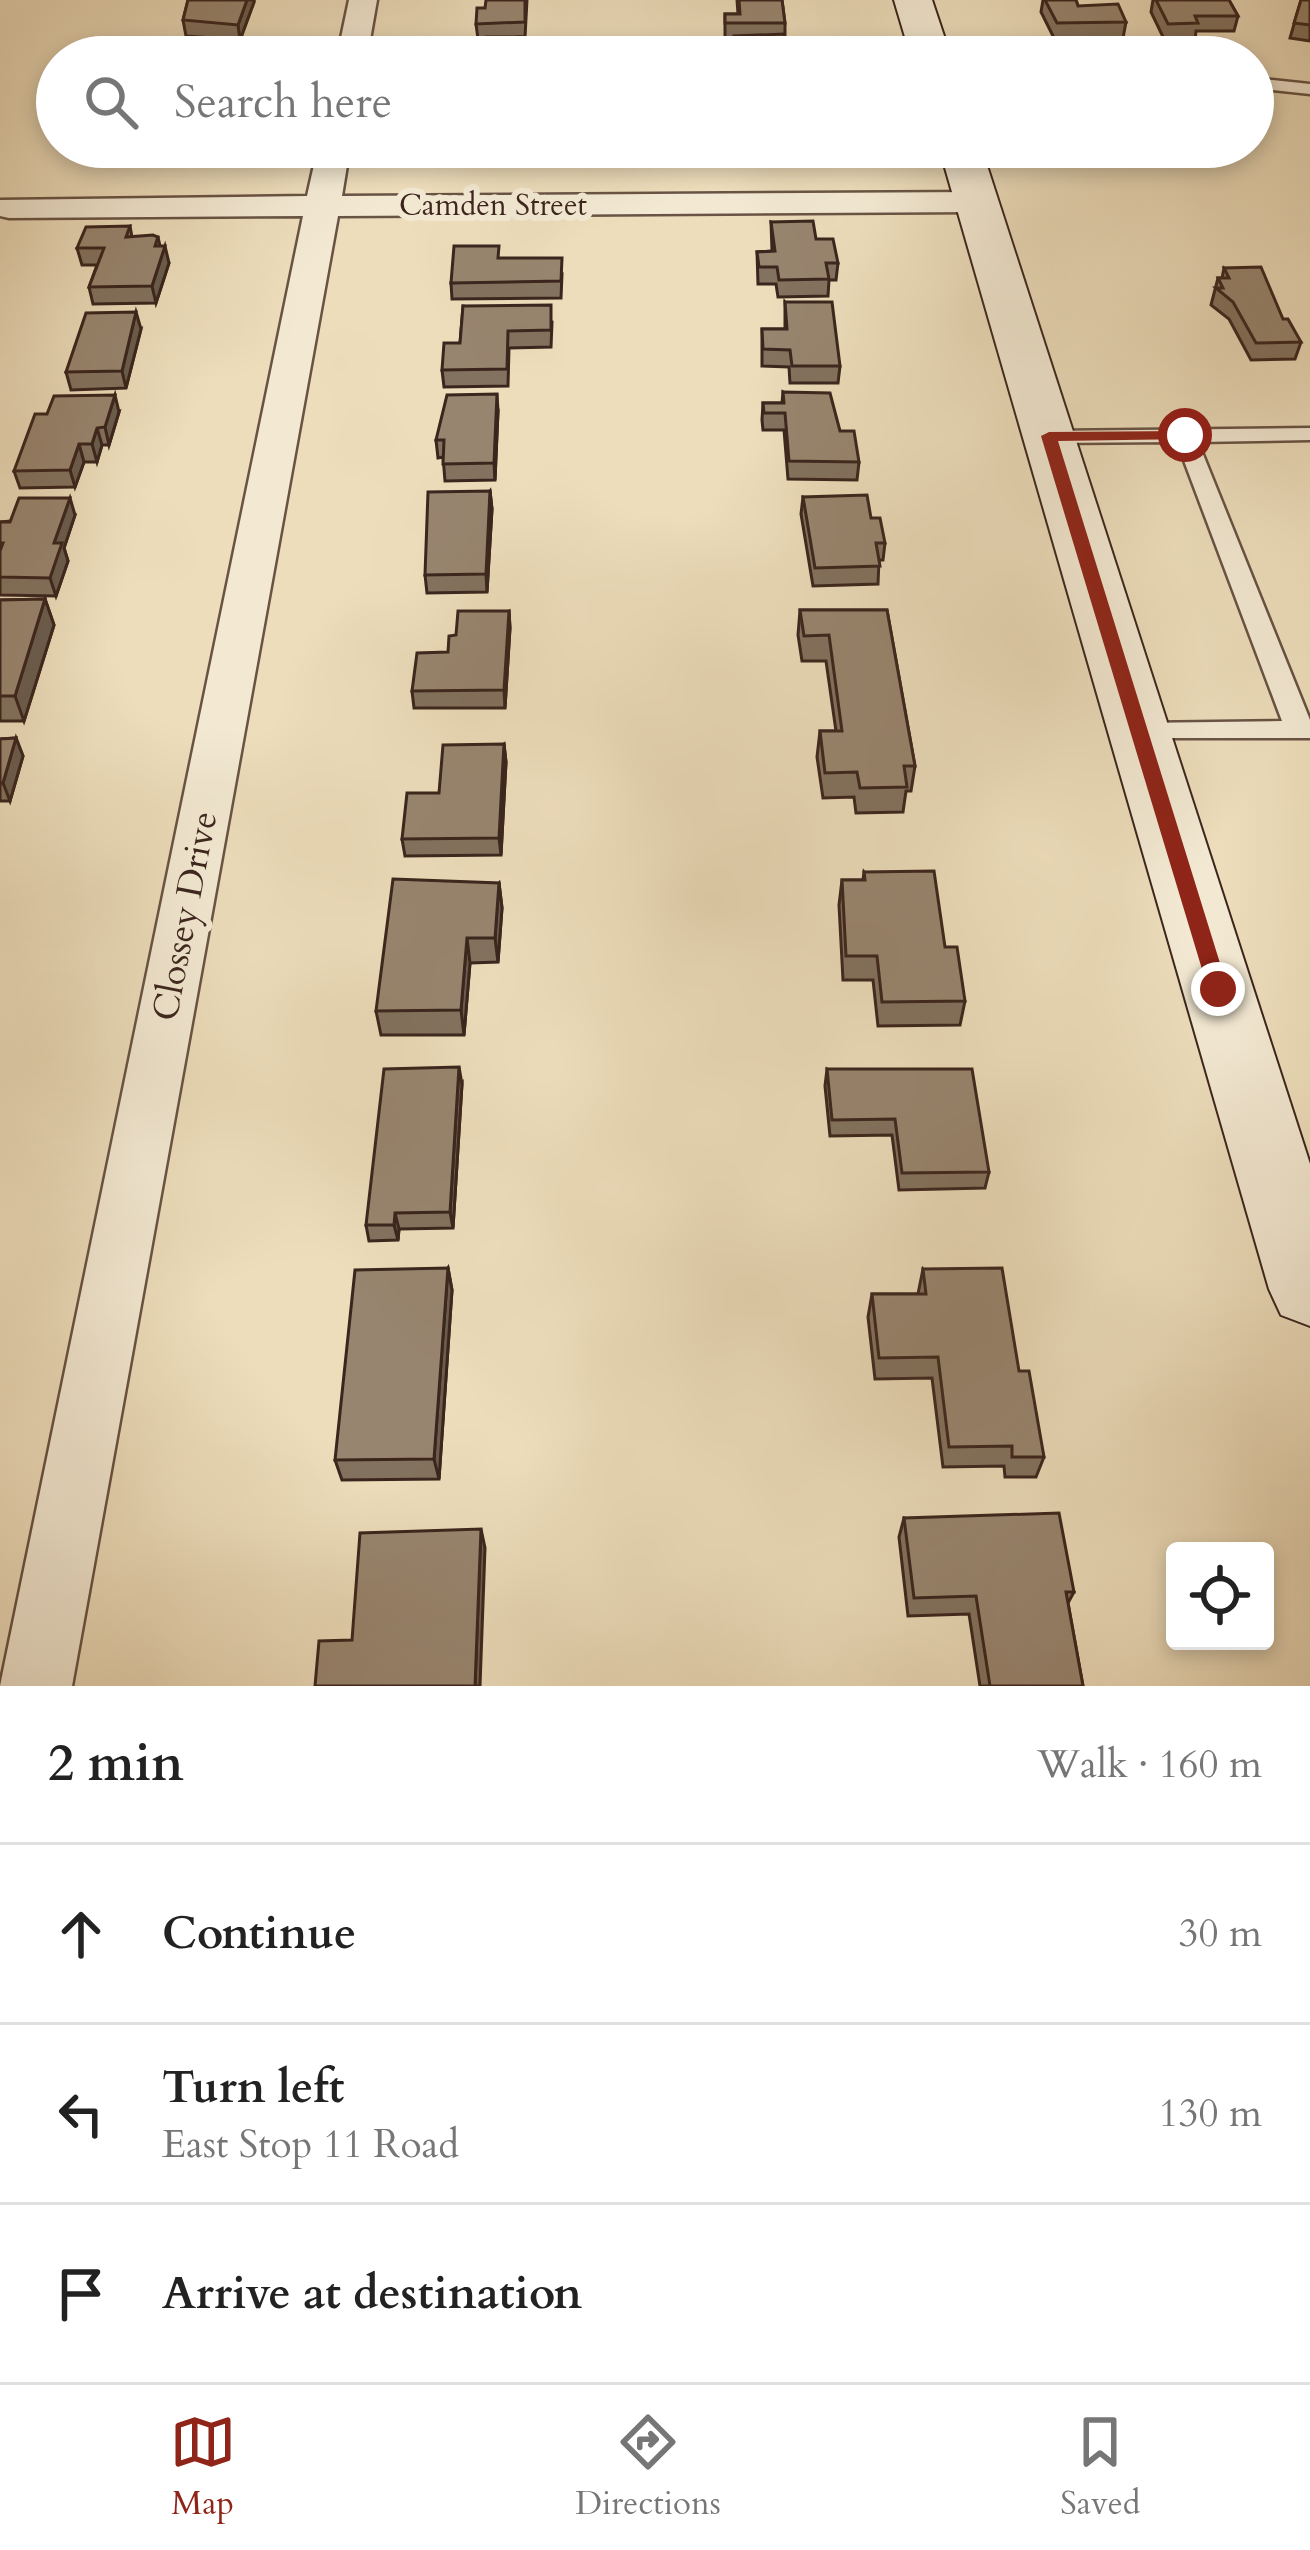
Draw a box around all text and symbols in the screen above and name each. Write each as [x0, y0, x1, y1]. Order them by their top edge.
search box [36, 36, 1274, 168]
icon: search [78, 69, 144, 135]
text: Search here [174, 72, 392, 133]
street label: Camden Street [399, 185, 588, 226]
route start [1158, 408, 1212, 462]
street label: Clossey Drive [141, 807, 229, 1025]
route end [1191, 962, 1245, 1016]
map controls [1166, 1542, 1274, 1650]
button: locate [1166, 1542, 1274, 1650]
text: 2 min [48, 1729, 184, 1799]
text: Walk · 160 m [1037, 1738, 1262, 1791]
icon: ahead [48, 1901, 114, 1967]
text: Continue [162, 1903, 356, 1964]
text: 30 m [1179, 1907, 1262, 1960]
text: Turn left [162, 2057, 344, 2118]
icon: left [48, 2081, 114, 2147]
text: 130 m [1159, 2087, 1262, 2140]
text: East Stop 11 Road [162, 2118, 459, 2171]
icon: arrive [48, 2261, 114, 2327]
text: Arrive at destination [162, 2263, 582, 2324]
tab: Map [170, 2409, 236, 2526]
tab: Directions [575, 2409, 721, 2526]
tab: Saved [1060, 2409, 1140, 2526]

